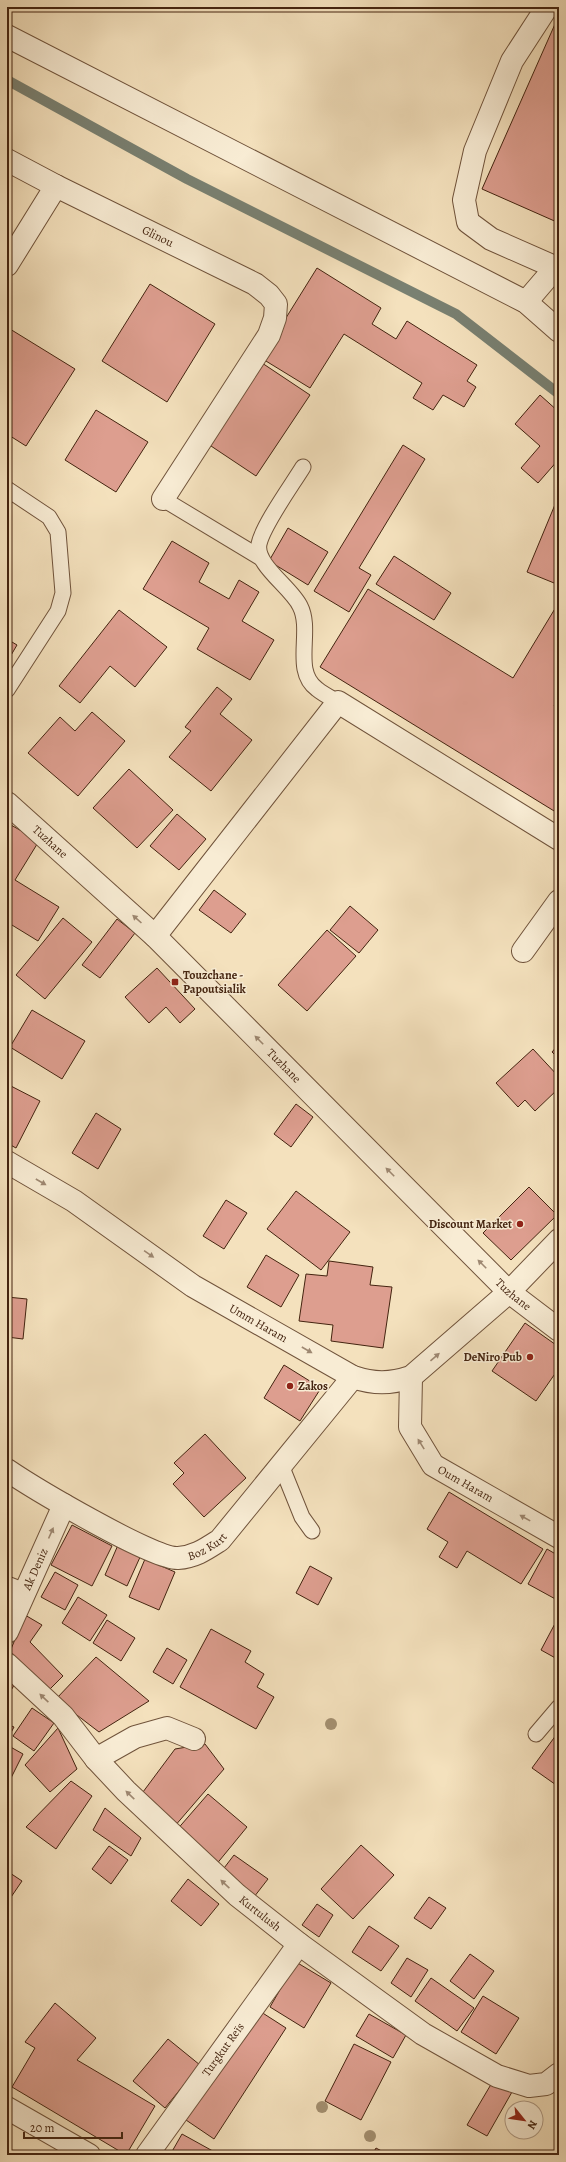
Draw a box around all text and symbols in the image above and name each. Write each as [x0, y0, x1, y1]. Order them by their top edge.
street label: Glinou [139, 222, 177, 251]
street label: Tuzhane [29, 822, 71, 862]
one-way arrow [131, 915, 142, 924]
place label: Touzchane - Papoutsialik [183, 967, 246, 997]
marker: Touzchane - Papoutsialik [170, 977, 180, 987]
one-way arrow [254, 1035, 264, 1045]
street label: Tuzhane [263, 1045, 305, 1086]
one-way arrow [385, 1167, 395, 1177]
one-way arrow [35, 1178, 47, 1185]
place label: Discount Market [429, 1216, 512, 1232]
marker: Discount Market [515, 1219, 525, 1229]
one-way arrow [143, 1250, 154, 1258]
one-way arrow [477, 1259, 487, 1269]
street label: Tuzhane [492, 1275, 535, 1314]
street label: Umm Haram [226, 1300, 291, 1346]
one-way arrow [302, 1347, 313, 1354]
place label: DeNiro Pub [464, 1349, 522, 1365]
marker: DeNiro Pub [525, 1352, 535, 1362]
one-way arrow [431, 1353, 440, 1362]
place label: Zakos [298, 1378, 328, 1394]
marker: Zakos [285, 1381, 295, 1391]
one-way arrow [417, 1438, 424, 1450]
street label: Oum Haram [435, 1461, 496, 1506]
one-way arrow [519, 1514, 531, 1521]
one-way arrow [48, 1527, 54, 1538]
street label: Boz Kurt [186, 1529, 231, 1564]
street label: Ak Deniz [18, 1545, 52, 1594]
one-way arrow [39, 1693, 49, 1703]
one-way arrow [125, 1790, 135, 1800]
one-way arrow [220, 1879, 230, 1889]
street label: Kurtulush [236, 1892, 285, 1935]
street label: Turgkut Reïs [198, 2019, 248, 2080]
north arrow [504, 2100, 544, 2140]
scale bar [24, 2114, 122, 2140]
text: N [524, 2118, 541, 2132]
text: 20 m [30, 2120, 54, 2136]

